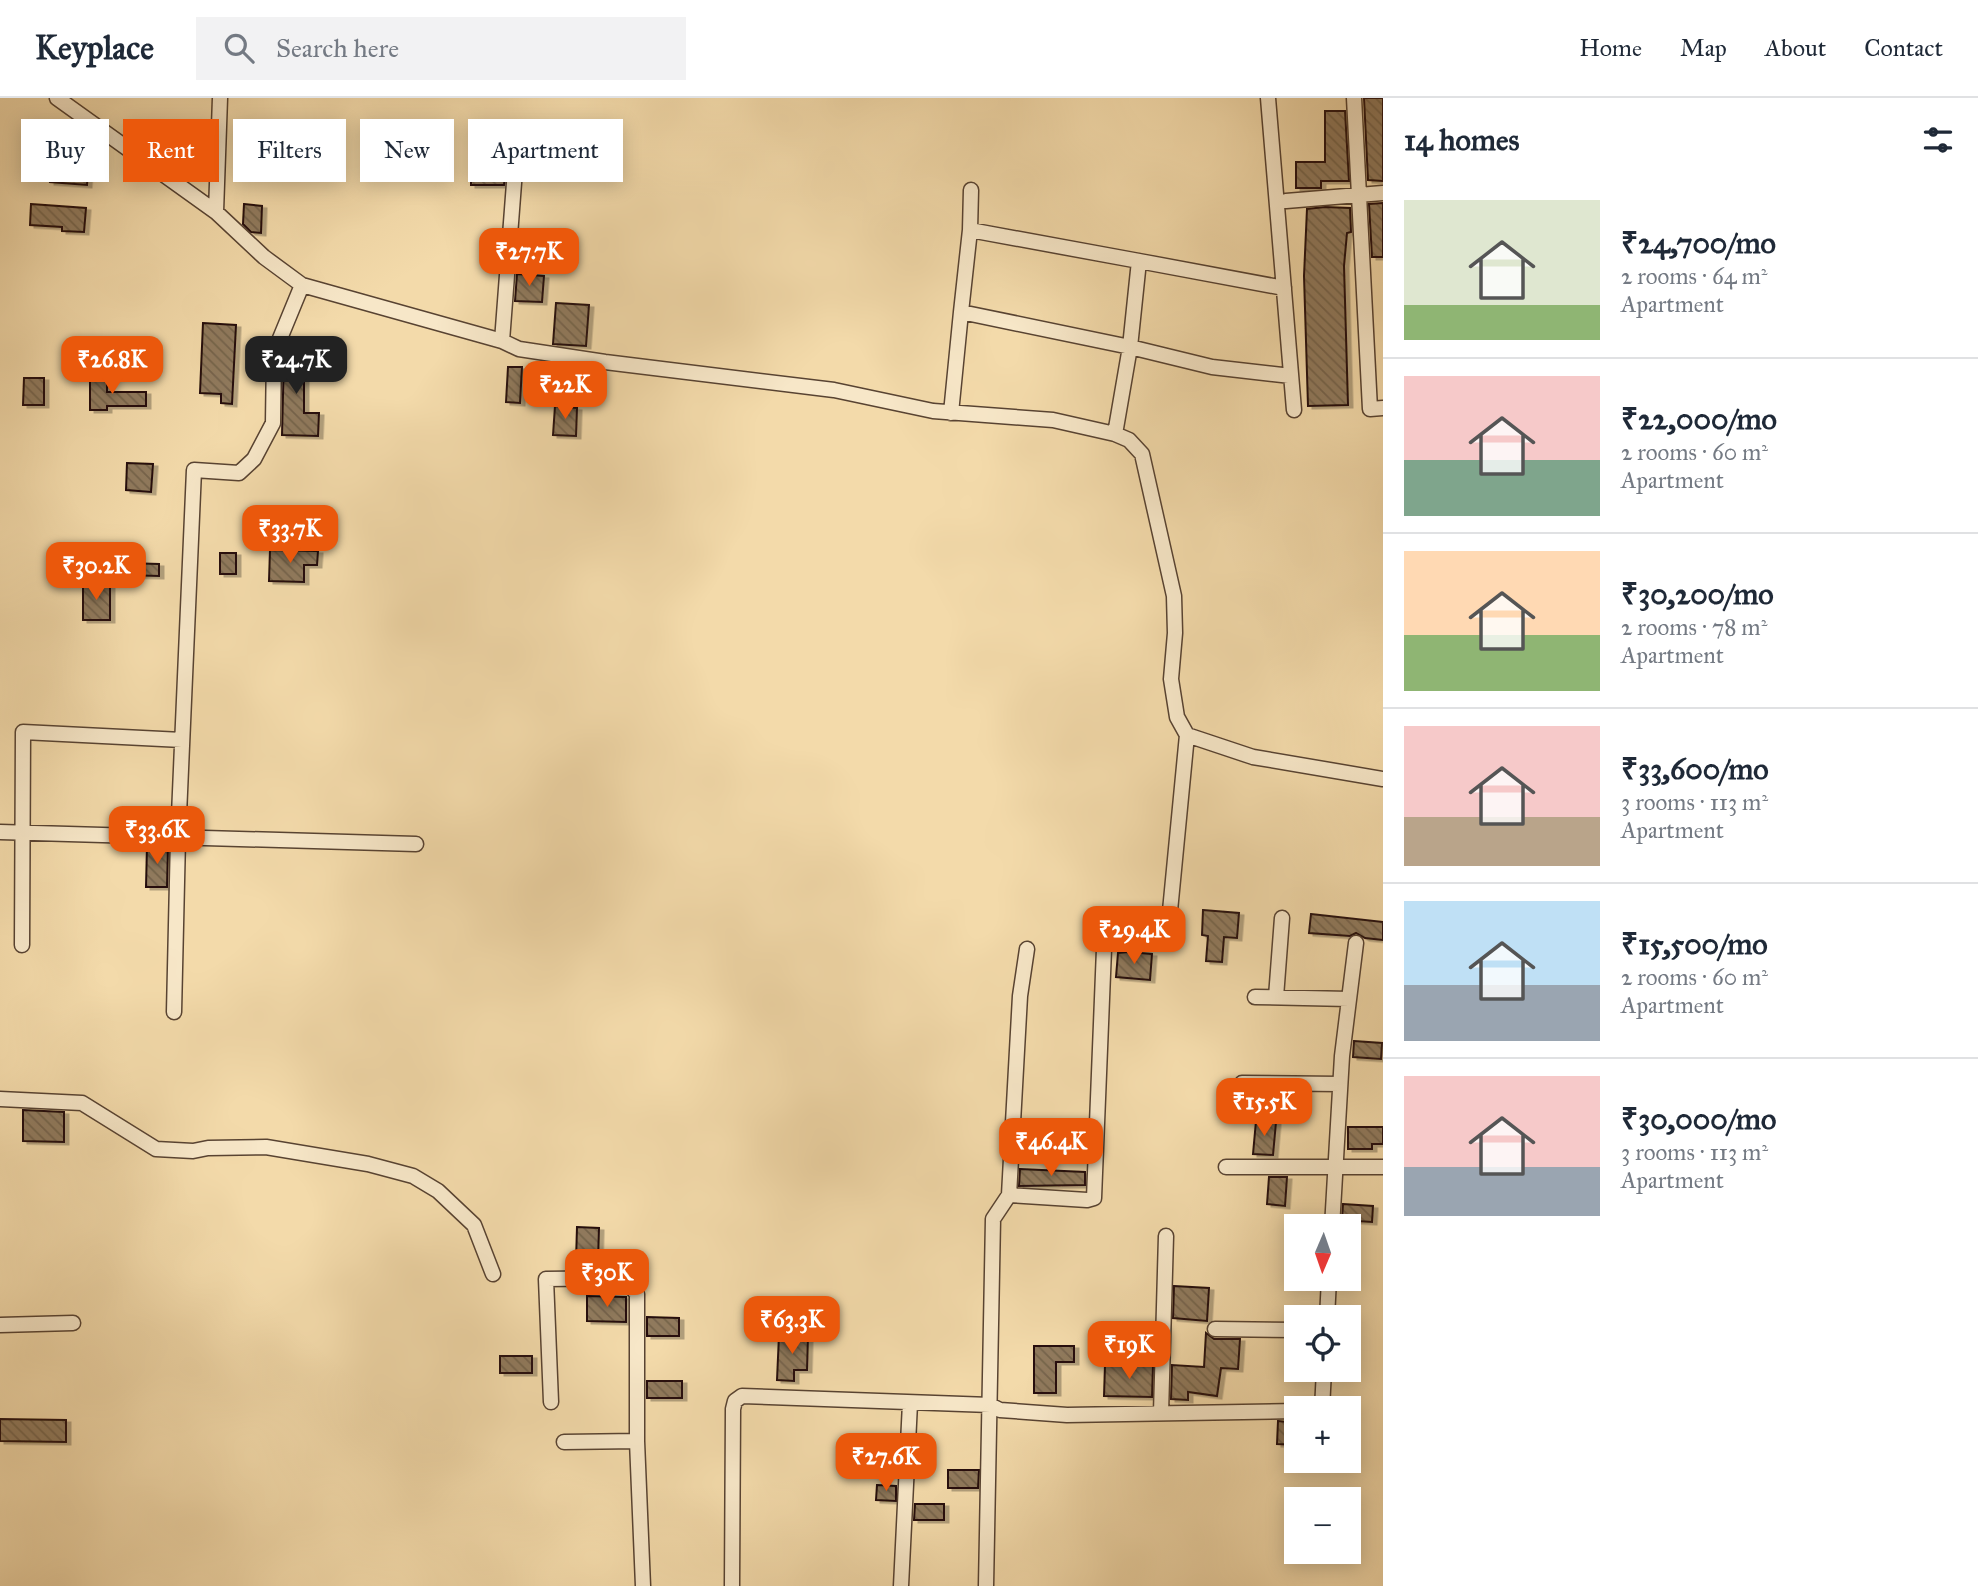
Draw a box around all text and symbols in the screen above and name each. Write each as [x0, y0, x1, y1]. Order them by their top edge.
search box [196, 17, 686, 80]
text: Keyplace [35, 28, 154, 68]
icon: search [220, 29, 258, 67]
text: Search here [276, 32, 399, 64]
text: Home [1579, 33, 1642, 63]
text: Map [1680, 33, 1727, 63]
text: About [1765, 33, 1826, 63]
text: Contact [1864, 33, 1943, 63]
chip: Buy [21, 119, 109, 182]
chip: Rent [123, 119, 219, 182]
chip: Filters [233, 119, 346, 182]
chip: New [360, 119, 454, 182]
chip: Apartment [468, 119, 623, 182]
icon: filters [1919, 121, 1957, 159]
text: 14 homes [1404, 122, 1519, 158]
text: ₹24,700/mo [1621, 225, 1776, 261]
pin: ₹27.7K [472, 228, 586, 288]
icon: home [1460, 228, 1544, 312]
text: ₹27.7K [495, 237, 563, 265]
text: 2 rooms · 64 m² [1621, 262, 1767, 290]
text: Apartment [1621, 290, 1724, 318]
pin: ₹26.8K [55, 336, 169, 396]
pin: ₹24.7K [239, 336, 353, 396]
text: ₹26.8K [77, 345, 147, 373]
text: ₹24.7K [261, 345, 331, 373]
pin: ₹22K [524, 362, 606, 421]
text: ₹22K [539, 370, 591, 398]
text: ₹22,000/mo [1621, 401, 1777, 437]
icon: home [1460, 404, 1544, 488]
text: 2 rooms · 60 m² [1621, 438, 1768, 466]
text: Apartment [1621, 466, 1724, 494]
pin: ₹33.7K [233, 505, 347, 565]
text: ₹33.7K [258, 514, 322, 542]
pin: ₹30.2K [39, 542, 153, 602]
text: ₹30.2K [62, 551, 130, 579]
text: ₹30,200/mo [1621, 576, 1774, 612]
icon: home [1460, 579, 1544, 663]
text: 2 rooms · 78 m² [1621, 613, 1767, 641]
text: Apartment [1621, 641, 1724, 669]
text: ₹33,600/mo [1621, 751, 1769, 787]
icon: home [1460, 754, 1544, 838]
text: 3 rooms · 113 m² [1621, 788, 1768, 816]
pin: ₹33.6K [100, 806, 214, 866]
text: ₹33.6K [125, 815, 189, 843]
text: Apartment [1621, 816, 1724, 844]
pin: ₹29.4K [1077, 906, 1191, 966]
text: ₹29.4K [1099, 915, 1169, 943]
text: ₹15,500/mo [1621, 926, 1768, 962]
icon: home [1460, 929, 1544, 1013]
text: 2 rooms · 60 m² [1621, 963, 1768, 991]
text: Apartment [1621, 991, 1724, 1019]
pin: ₹15.5K [1207, 1079, 1321, 1138]
text: ₹15.5K [1232, 1087, 1296, 1115]
text: ₹30,000/mo [1621, 1101, 1776, 1137]
icon: home [1460, 1104, 1544, 1188]
pin: ₹46.4K [994, 1118, 1108, 1178]
text: ₹46.4K [1015, 1127, 1087, 1155]
text: 3 rooms · 113 m² [1621, 1138, 1768, 1166]
text: Apartment [1621, 1166, 1724, 1194]
north arrow [1284, 1214, 1362, 1292]
map controls [1284, 1214, 1361, 1564]
pin: ₹30K [566, 1250, 648, 1309]
text: ₹30K [581, 1258, 633, 1286]
pin: ₹63.3K [735, 1296, 849, 1356]
text: ₹63.3K [760, 1305, 824, 1333]
button: locate [1284, 1305, 1361, 1382]
pin: ₹19K [1088, 1322, 1170, 1381]
text: ₹19K [1104, 1330, 1154, 1358]
button: + [1284, 1396, 1361, 1473]
pin: ₹27.6K [829, 1434, 943, 1493]
text: ₹27.6K [852, 1442, 920, 1470]
button: − [1284, 1487, 1361, 1564]

